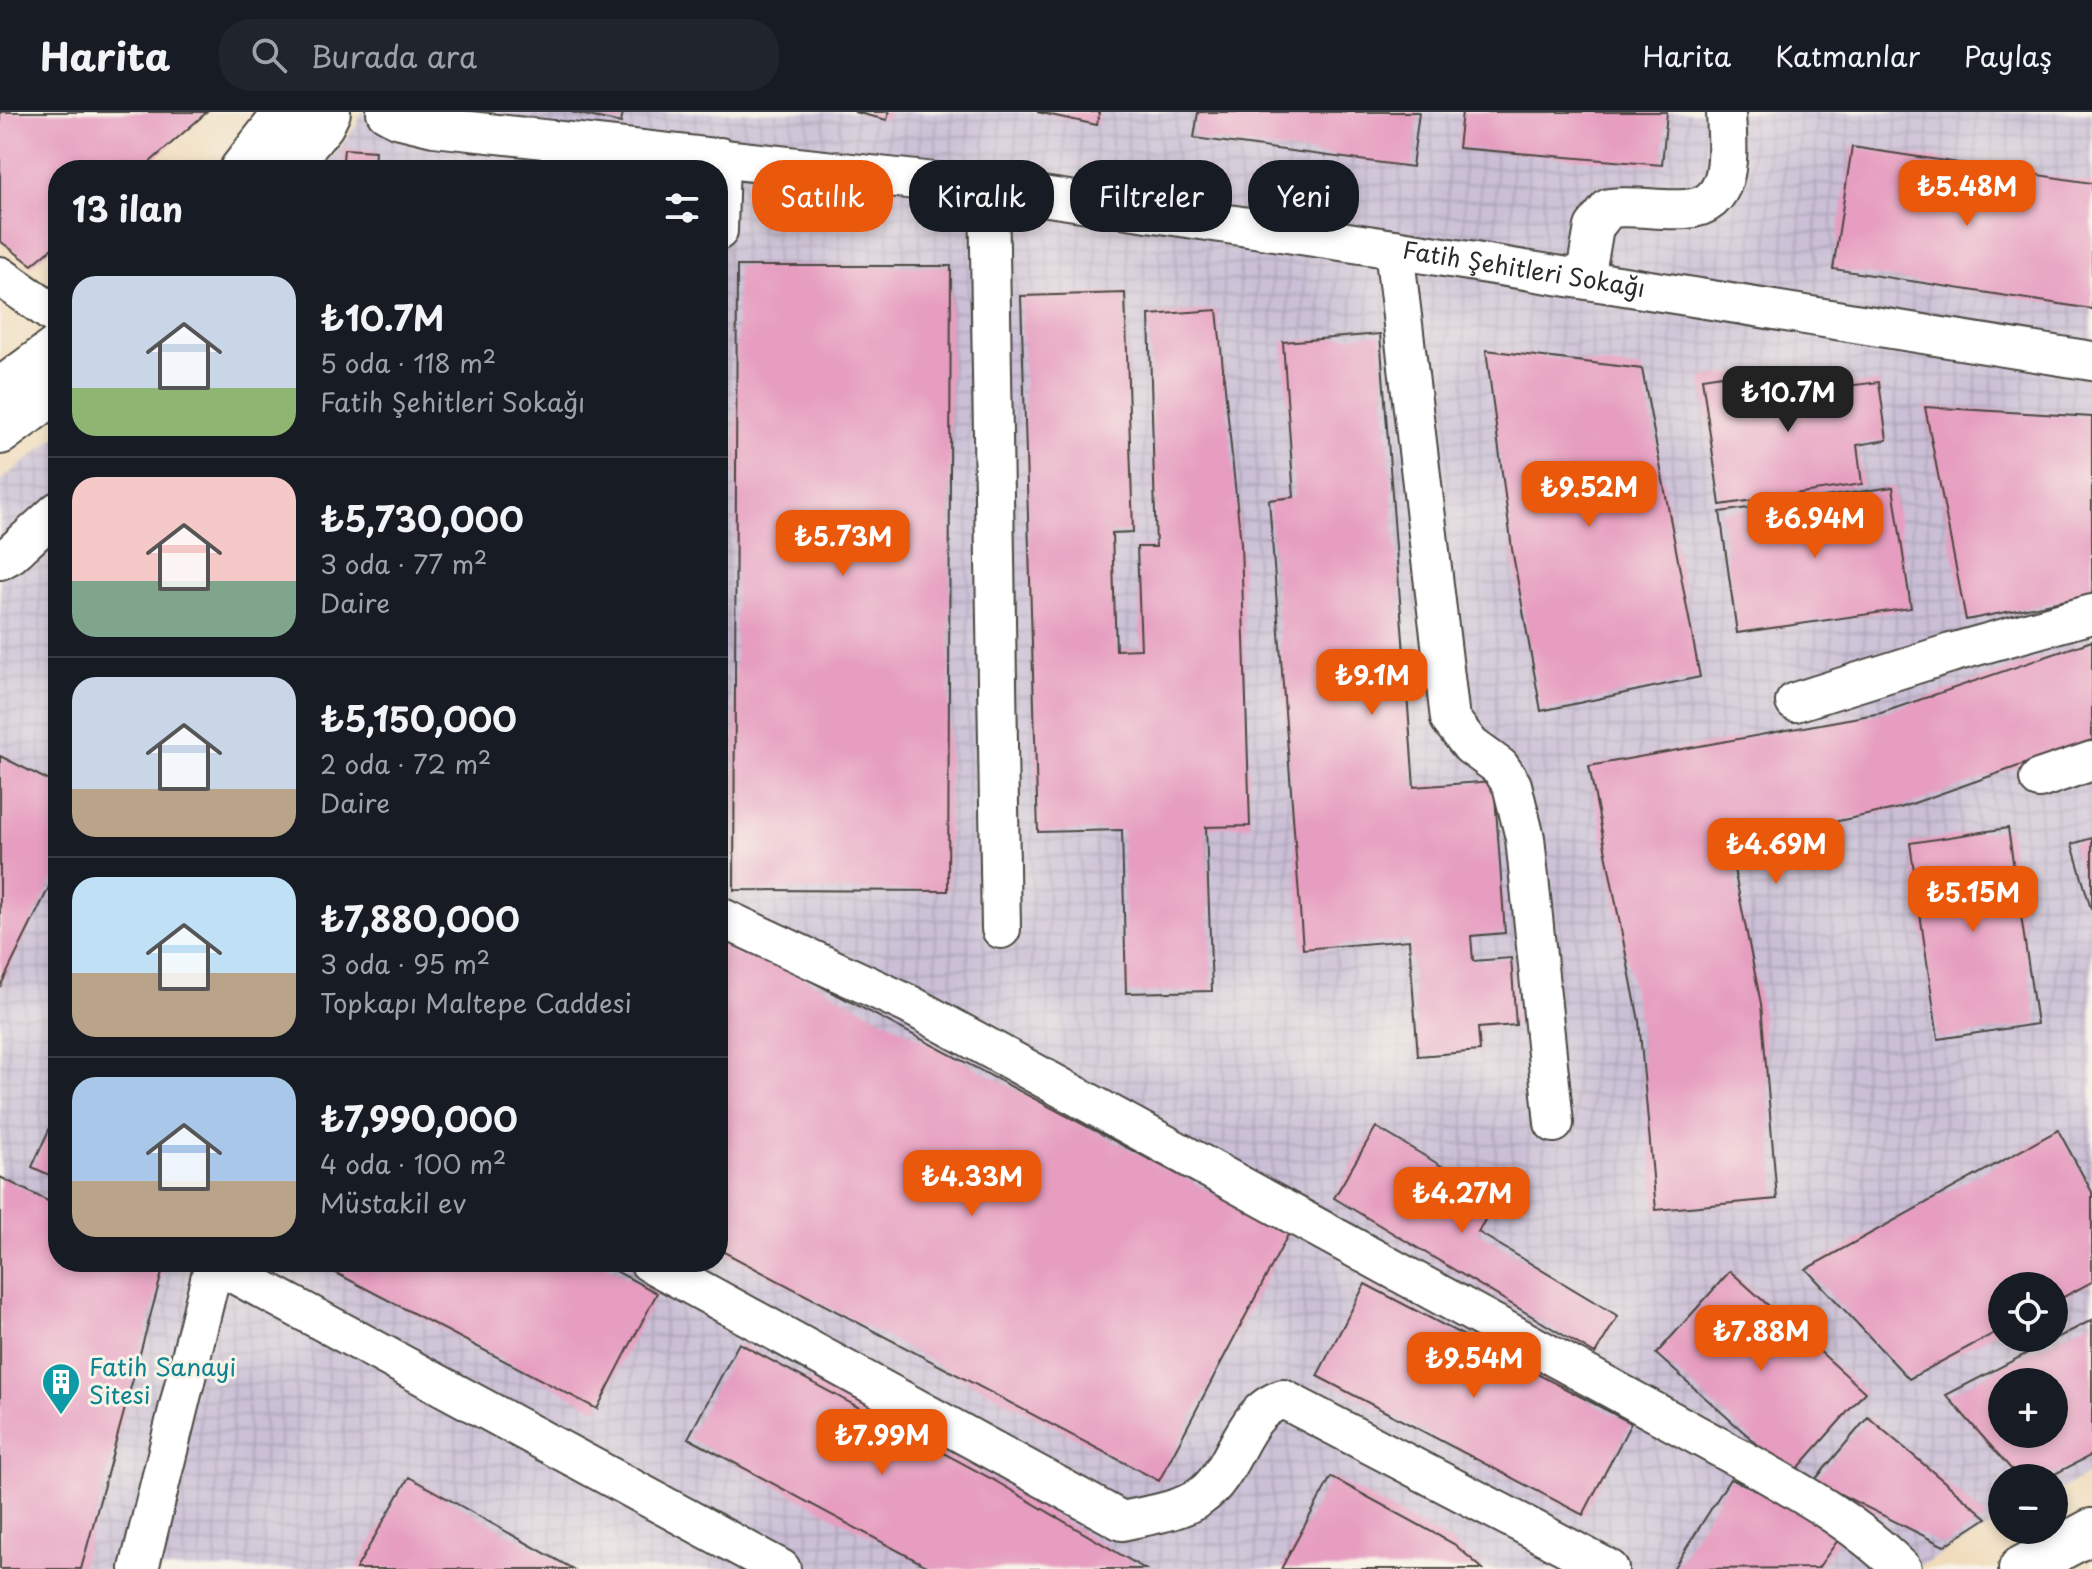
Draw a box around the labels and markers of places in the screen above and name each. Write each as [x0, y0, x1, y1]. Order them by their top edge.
pin: ₺5.48M [1902, 160, 2032, 228]
pin: ₺10.7M [1723, 366, 1853, 434]
pin: ₺9.52M [1524, 461, 1654, 529]
pin: ₺6.94M [1750, 492, 1880, 560]
pin: ₺5.73M [778, 510, 908, 578]
pin: ₺9.1M [1316, 649, 1428, 717]
pin: ₺4.69M [1711, 818, 1841, 886]
pin: ₺5.15M [1908, 866, 2038, 934]
pin: ₺4.33M [907, 1150, 1037, 1218]
pin: ₺4.27M [1397, 1167, 1527, 1235]
pin: ₺7.88M [1696, 1305, 1826, 1373]
pin: ₺9.54M [1409, 1332, 1539, 1400]
place label: Fatih Sanayi Sitesi [89, 1348, 236, 1412]
building icon: Fatih Sanayi Sitesi [40, 1361, 82, 1416]
pin: ₺7.99M [817, 1409, 947, 1477]

